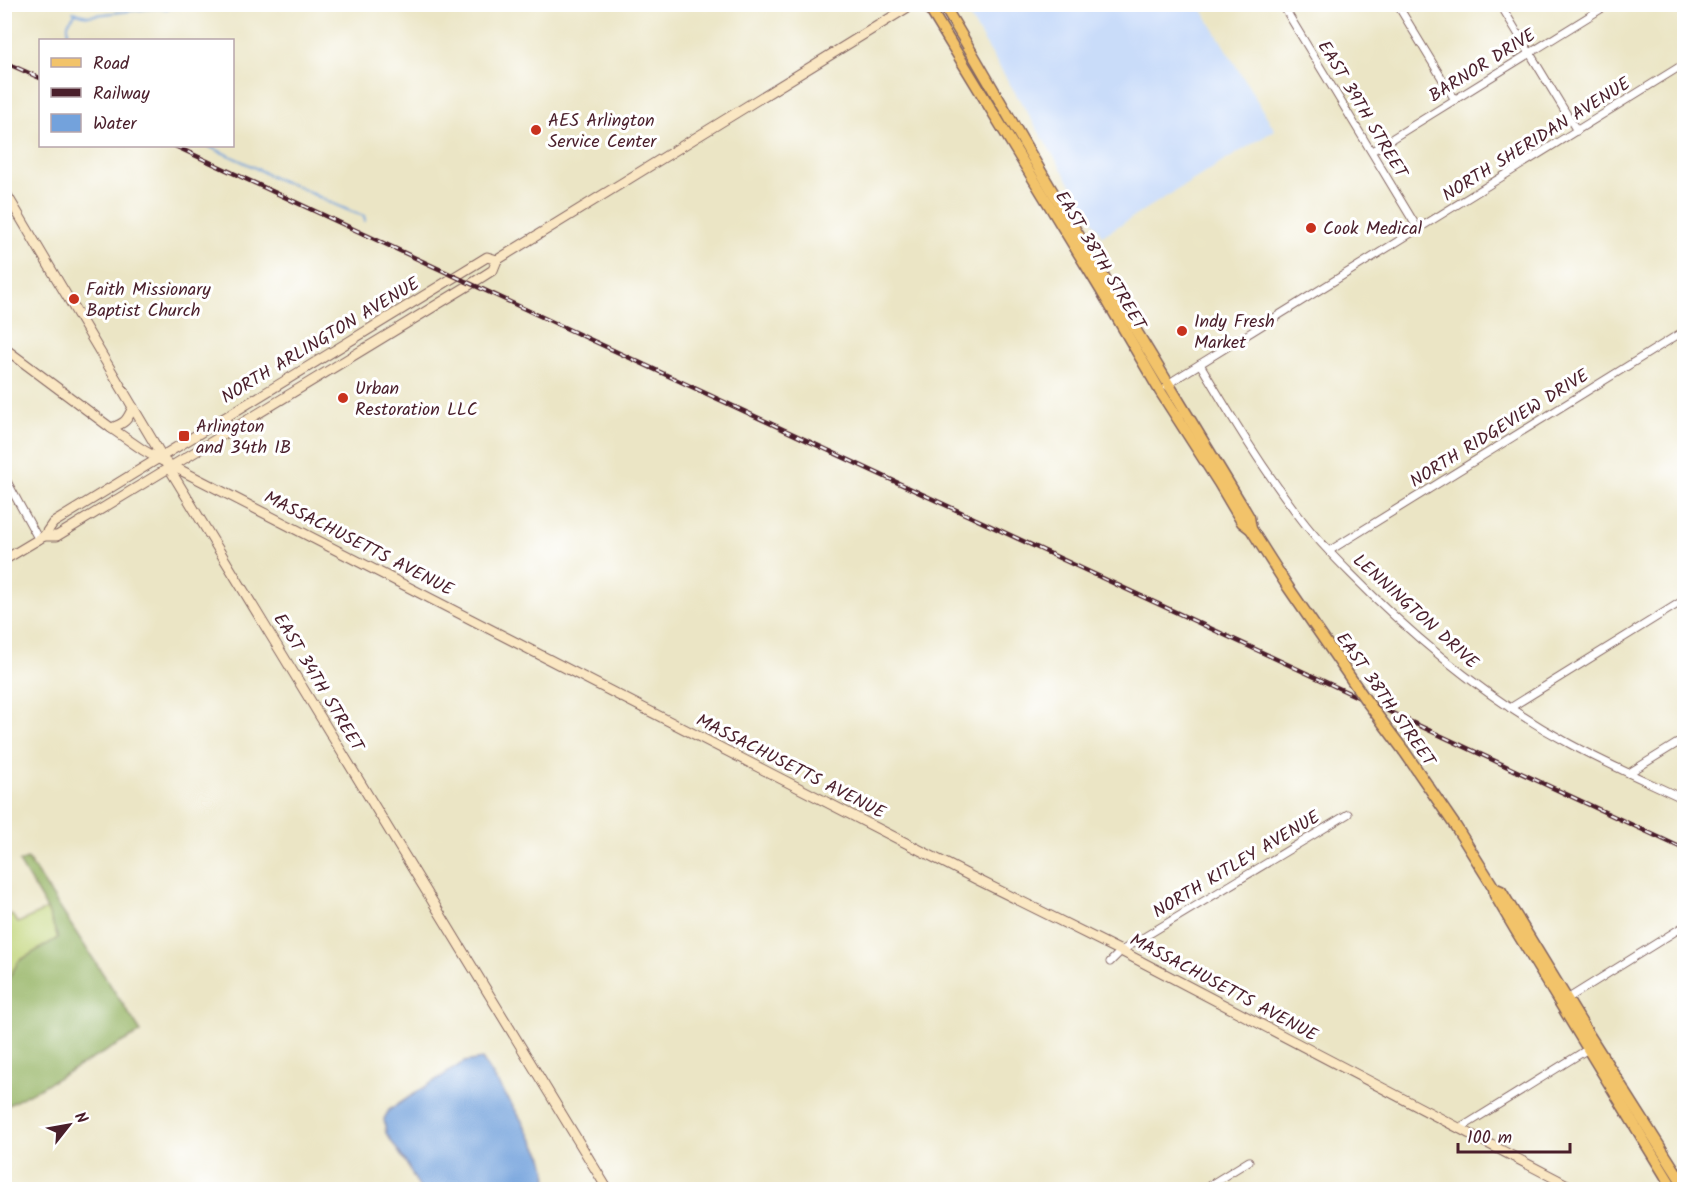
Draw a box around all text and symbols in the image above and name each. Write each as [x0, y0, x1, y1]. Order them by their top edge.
street label: BARNOR DRIVE [1424, 21, 1542, 111]
street label: EAST 39TH STREET [1309, 35, 1415, 185]
legend [39, 39, 234, 147]
text: Road [93, 50, 130, 79]
street label: NORTH SHERIDAN AVENUE [1437, 70, 1637, 210]
text: Railway [93, 80, 150, 109]
place label: AES Arlington Service Center [548, 107, 657, 157]
text: Water [93, 110, 138, 139]
marker: AES Arlington Service Center [529, 123, 543, 137]
street label: EAST 38TH STREET [1047, 185, 1154, 337]
place label: Cook Medical [1323, 215, 1423, 244]
marker: Cook Medical [1304, 221, 1318, 235]
street label: NORTH ARLINGTON AVENUE [216, 270, 426, 412]
place label: Faith Missionary Baptist Church [86, 276, 211, 326]
marker: Faith Missionary Baptist Church [67, 292, 81, 306]
place label: Indy Fresh Market [1194, 308, 1275, 358]
marker: Indy Fresh Market [1175, 324, 1189, 338]
street label: NORTH RIDGEVIEW DRIVE [1404, 362, 1595, 496]
place label: Urban Restoration LLC [355, 375, 477, 425]
marker: Urban Restoration LLC [336, 391, 350, 405]
place label: Arlington and 34th IB [196, 413, 291, 463]
marker: Arlington and 34th IB [177, 429, 191, 443]
street label: MASSACHUSETTS AVENUE [258, 484, 459, 605]
street label: LENNINGTON DRIVE [1345, 547, 1485, 677]
street label: EAST 34TH STREET [265, 608, 371, 759]
street label: EAST 38TH STREET [1327, 627, 1443, 774]
street label: MASSACHUSETTS AVENUE [690, 707, 891, 828]
street label: NORTH KITLEY AVENUE [1147, 803, 1326, 927]
street label: MASSACHUSETTS AVENUE [1124, 926, 1323, 1051]
north arrow [39, 1095, 99, 1155]
text: N [67, 1107, 94, 1129]
scale bar [1458, 1116, 1570, 1154]
text: 100 m [1467, 1124, 1512, 1153]

